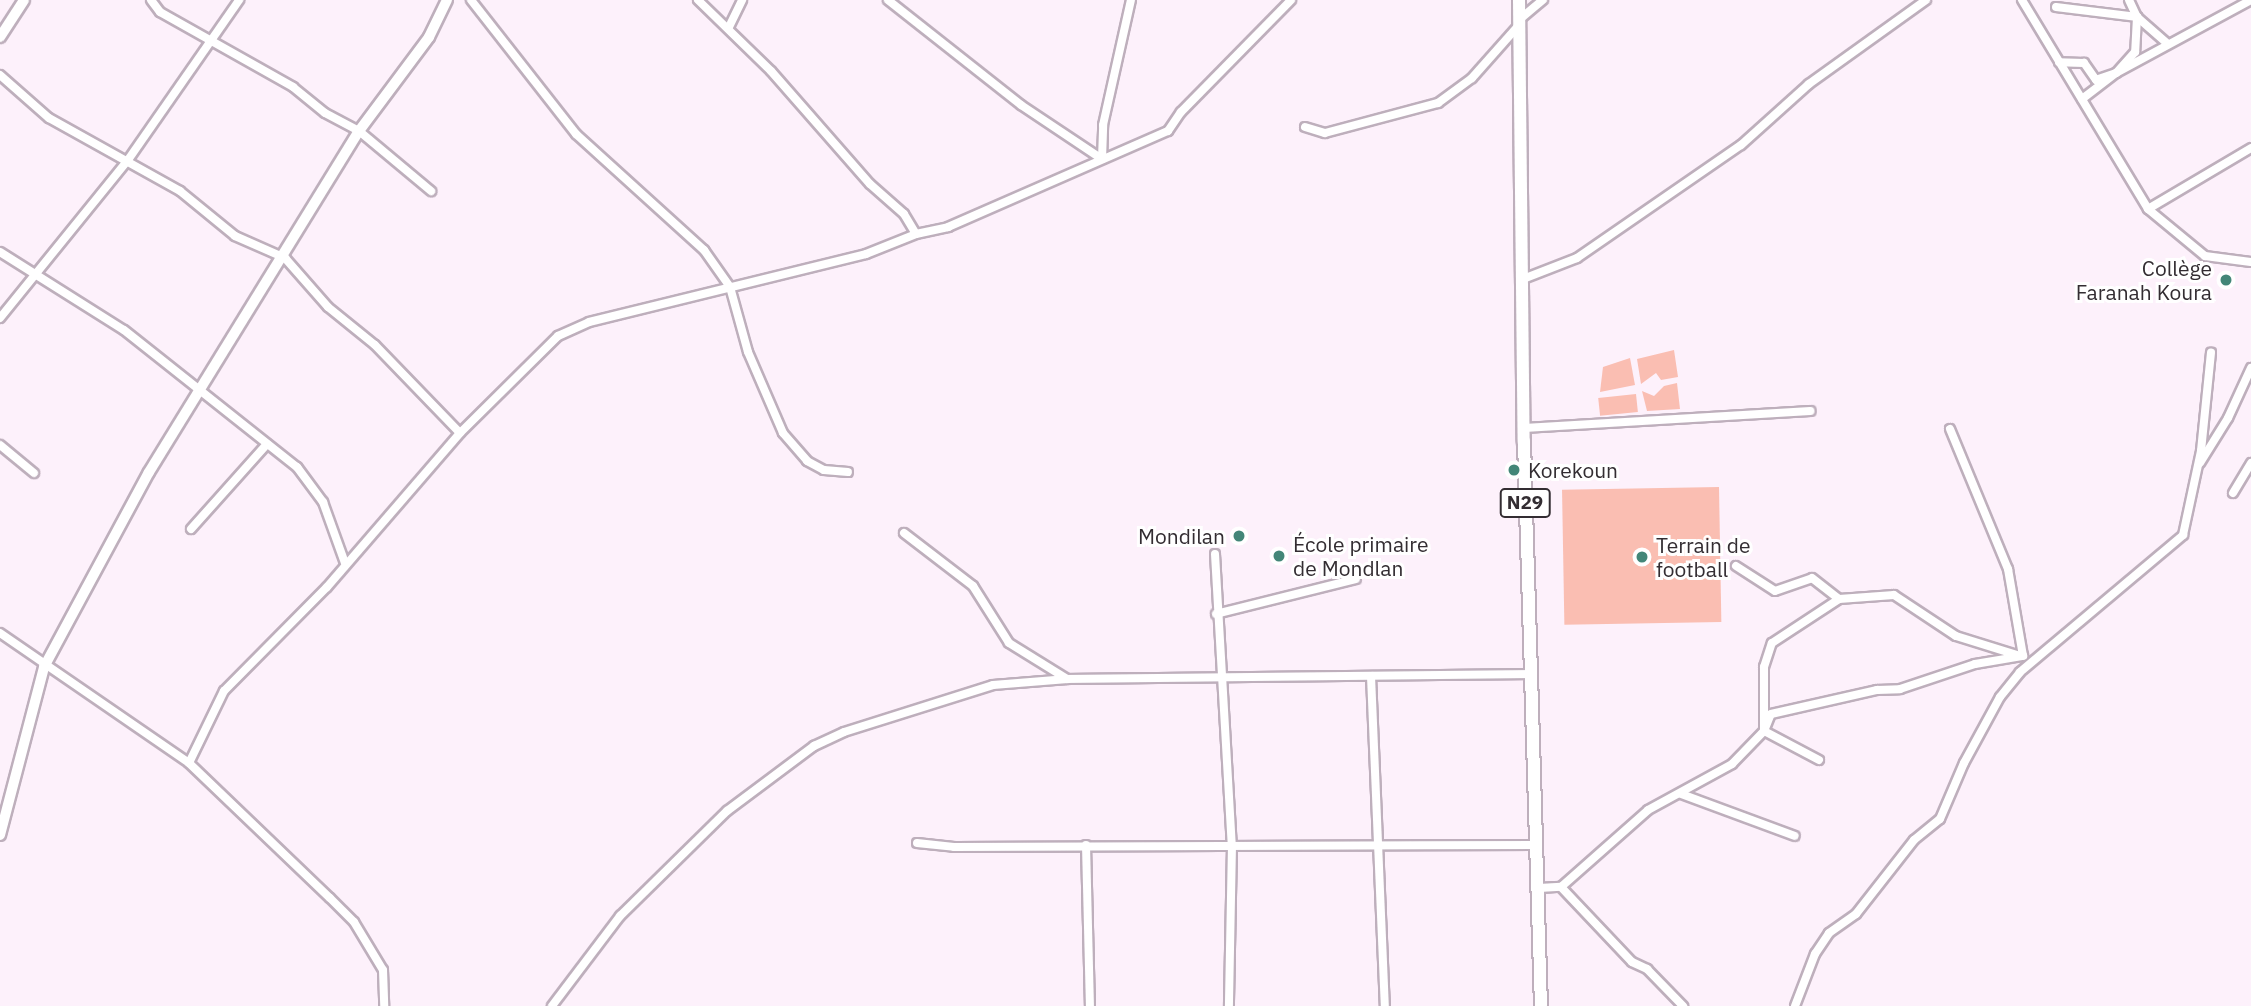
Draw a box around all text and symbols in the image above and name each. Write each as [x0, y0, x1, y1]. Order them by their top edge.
place label: Collège Faranah Koura [2076, 255, 2212, 305]
marker: Collège Faranah Koura [2218, 272, 2234, 288]
place label: Korekoun [1528, 457, 1618, 483]
marker: Korekoun [1506, 462, 1522, 478]
road number: N29 [1499, 488, 1551, 518]
place label: Mondilan [1138, 523, 1225, 549]
marker: Mondilan [1231, 528, 1247, 544]
place label: École primaire de Mondlan [1293, 531, 1428, 581]
place label: Terrain de football [1656, 532, 1751, 582]
marker: École primaire de Mondlan [1271, 548, 1287, 564]
marker: Terrain de football [1634, 549, 1650, 565]

